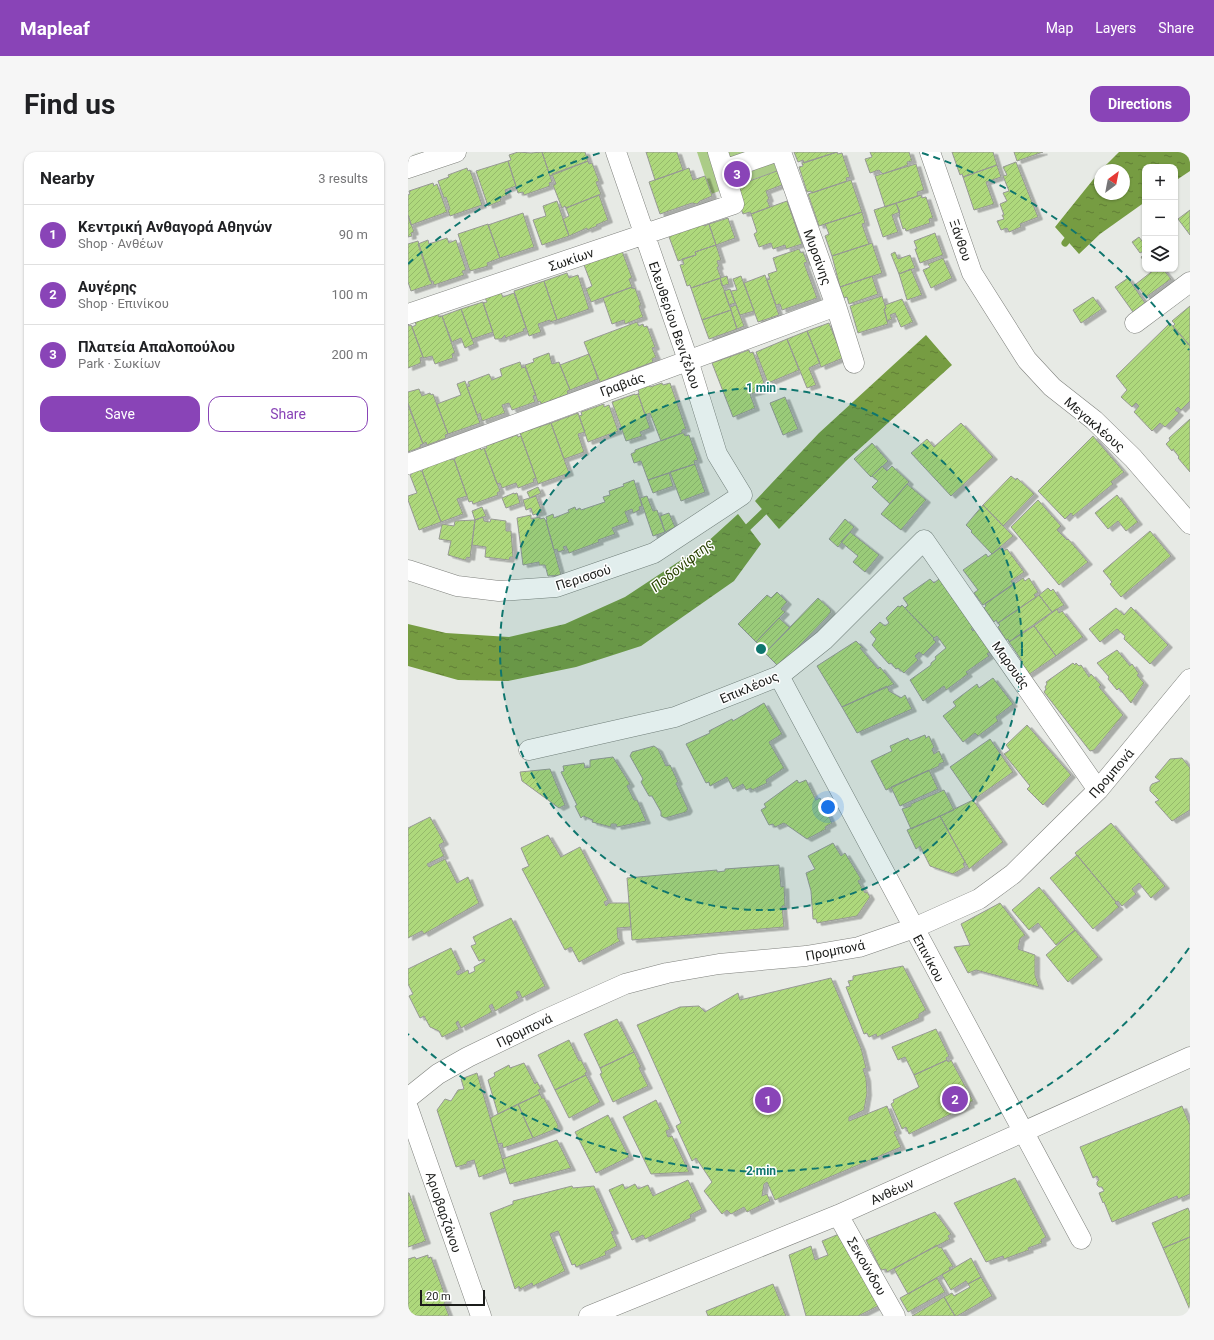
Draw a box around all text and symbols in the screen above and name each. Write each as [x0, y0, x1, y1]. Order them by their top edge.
text: Mapleaf [20, 17, 90, 40]
text: Map [1046, 20, 1073, 36]
text: Layers [1095, 20, 1136, 36]
text: Share [1158, 20, 1194, 36]
button: Directions [1090, 86, 1190, 122]
text: Find us [24, 88, 115, 121]
pin: 3 [724, 159, 750, 189]
north arrow [1094, 164, 1130, 200]
map controls [1142, 164, 1178, 272]
button: + [1142, 164, 1178, 200]
text: Nearby [40, 168, 95, 188]
text: 3 results [318, 171, 368, 186]
button: − [1142, 200, 1178, 236]
street label: Ξάνθου [946, 217, 975, 263]
text: Κεντρική Ανθαγορά Αθηνών [78, 218, 272, 236]
text: 1 [49, 227, 57, 242]
text: 90 m [339, 227, 368, 242]
street label: Μυρσίνης [801, 227, 835, 287]
text: Shop · Ανθέων [78, 236, 163, 251]
button: layers [1142, 236, 1178, 272]
street label: Σωκίων [547, 245, 596, 274]
street label: Ελευθερίου Βενιζέλου [646, 260, 703, 391]
text: Αυγέρης [78, 278, 137, 296]
text: 2 [49, 287, 57, 302]
text: 100 m [331, 287, 368, 302]
text: Shop · Επινίκου [78, 296, 169, 311]
text: Πλατεία Απαλοπούλου [78, 338, 235, 356]
text: 3 [49, 347, 57, 362]
text: 200 m [331, 347, 368, 362]
text: Park · Σωκίων [78, 356, 161, 371]
street label: Γραβιάς [598, 370, 647, 399]
text: 1 min [746, 381, 776, 395]
street label: Μεγακλέους [1061, 394, 1128, 455]
button: Save [40, 396, 200, 432]
button: Share [208, 396, 368, 432]
water label: Ποδονίφτης [648, 535, 717, 596]
street label: Περισσού [554, 562, 613, 593]
street label: Μαρσυάς [989, 639, 1032, 692]
centre of rings [754, 642, 768, 656]
street label: Επικλέους [718, 668, 781, 707]
street label: Προμπονά [1086, 745, 1137, 801]
your location [818, 797, 838, 817]
street label: Επινίκου [910, 932, 947, 984]
street label: Προμπονά [804, 937, 867, 964]
street label: Προμπονά [494, 1010, 555, 1050]
pin: 2 [942, 1084, 968, 1114]
pin: 1 [755, 1085, 781, 1115]
text: 2 min [746, 1164, 776, 1178]
street label: Αριοβαρζάνου [423, 1170, 464, 1255]
street label: Ανθέων [868, 1175, 917, 1208]
street label: Σεκούνδου [844, 1235, 889, 1298]
scale bar [420, 1288, 485, 1307]
text: 20 m [426, 1290, 451, 1303]

